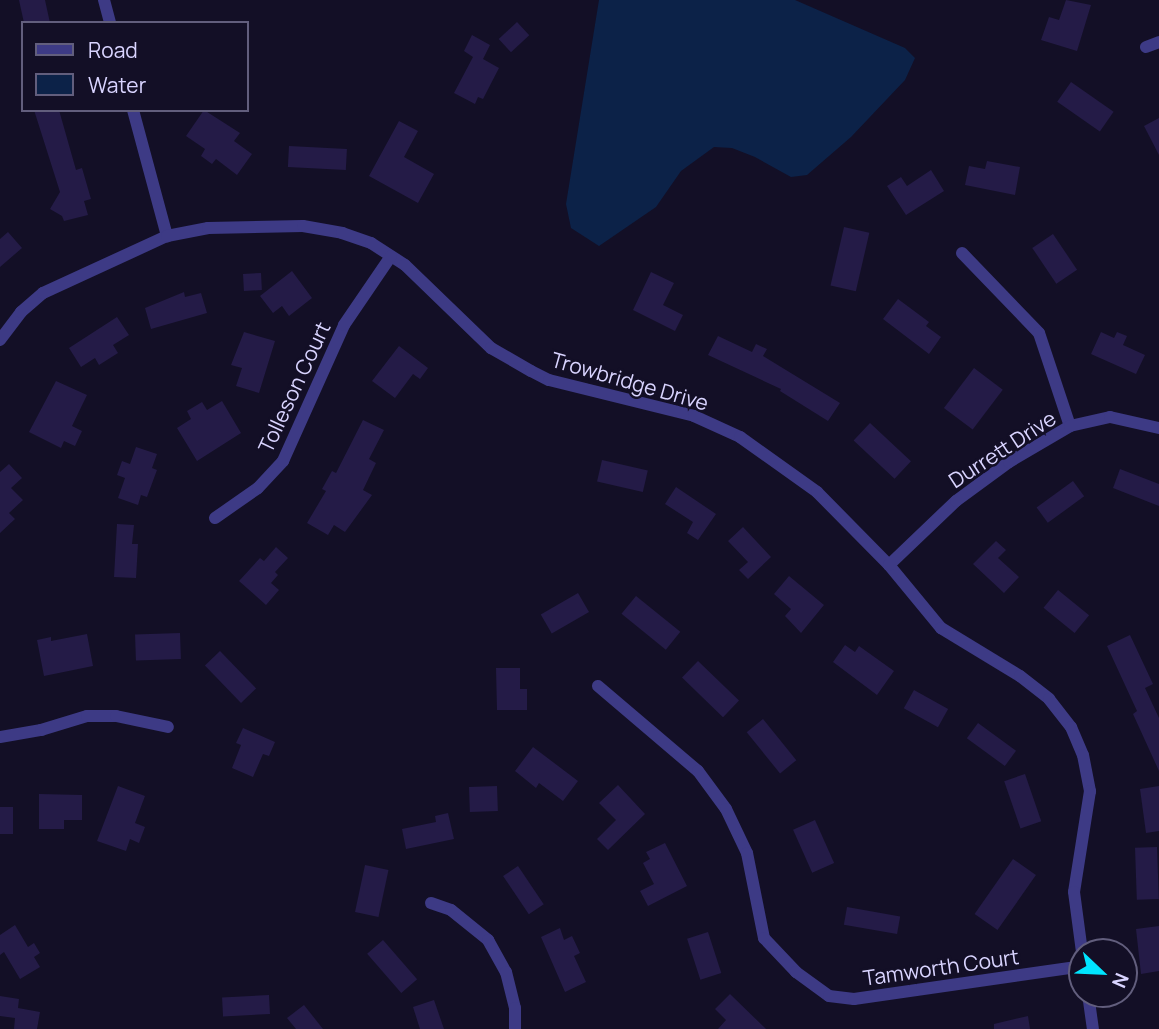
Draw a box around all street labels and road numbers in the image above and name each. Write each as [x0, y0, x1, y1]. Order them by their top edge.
street label: Tolleson Court [253, 318, 335, 456]
street label: Trowbridge Drive [549, 347, 711, 415]
street label: Durrett Drive [944, 405, 1060, 493]
street label: Tamworth Court [861, 944, 1021, 990]

